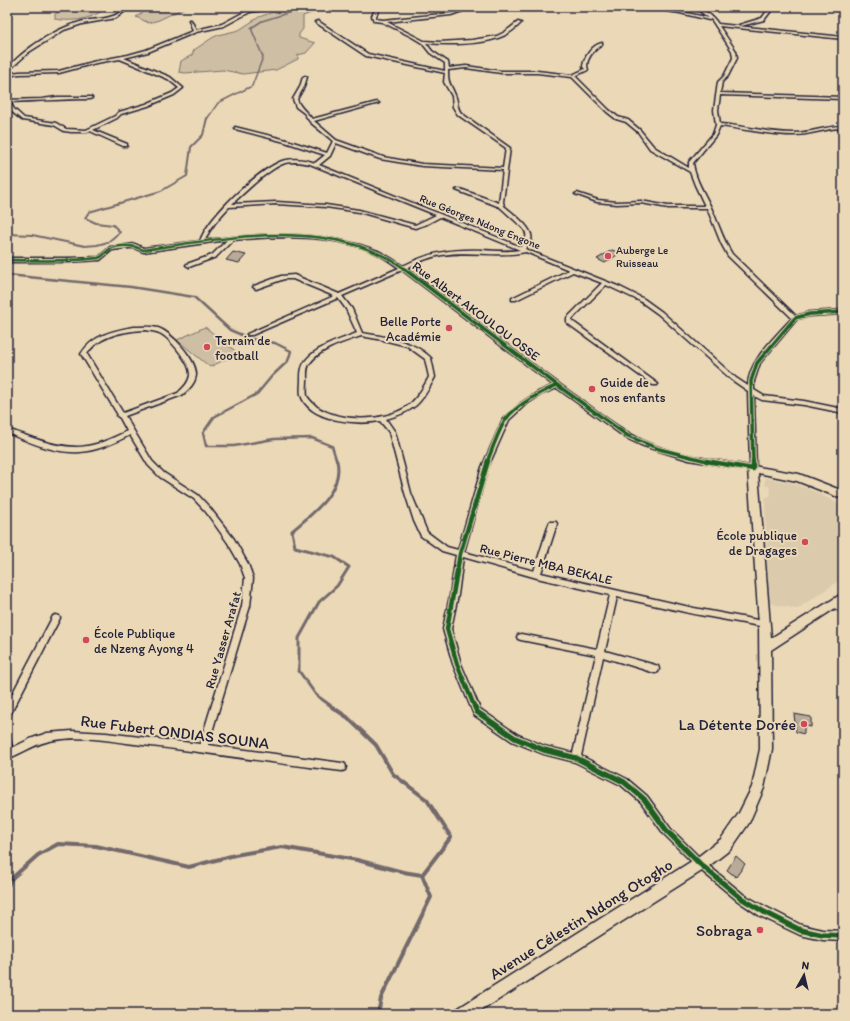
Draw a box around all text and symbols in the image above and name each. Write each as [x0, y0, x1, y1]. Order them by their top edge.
street label: Rue Géorges Ndong Engone [418, 192, 542, 252]
place label: Auberge Le Ruisseau [616, 244, 668, 270]
marker: Auberge Le Ruisseau [603, 251, 613, 261]
street label: Rue Albert AKOULOU OSSE [409, 258, 543, 364]
place label: Belle Porte Académie [380, 314, 441, 344]
marker: Belle Porte Académie [444, 323, 454, 333]
place label: Terrain de football [215, 333, 271, 363]
marker: Terrain de football [202, 342, 212, 352]
place label: Guide de nos enfants [600, 375, 666, 405]
marker: Guide de nos enfants [587, 384, 597, 394]
place label: École publique de Dragages [716, 528, 797, 558]
marker: École publique de Dragages [800, 537, 810, 547]
street label: Rue Pierre MBA BEKALE [478, 540, 614, 588]
street label: Rue Yasser Arafat [202, 589, 244, 690]
place label: École Publique de Nzeng Ayong 4 [94, 626, 194, 656]
marker: École Publique de Nzeng Ayong 4 [81, 635, 91, 645]
street label: Rue Fubert ONDIAS SOUNA [79, 711, 271, 753]
place label: La Détente Dorée [678, 715, 796, 734]
marker: La Détente Dorée [799, 719, 809, 729]
street label: Avenue Célestin Ndong Otogho [486, 855, 676, 983]
place label: Sobraga [696, 921, 753, 940]
marker: Sobraga [755, 925, 765, 935]
north arrow [784, 955, 824, 995]
text: N [801, 959, 810, 973]

